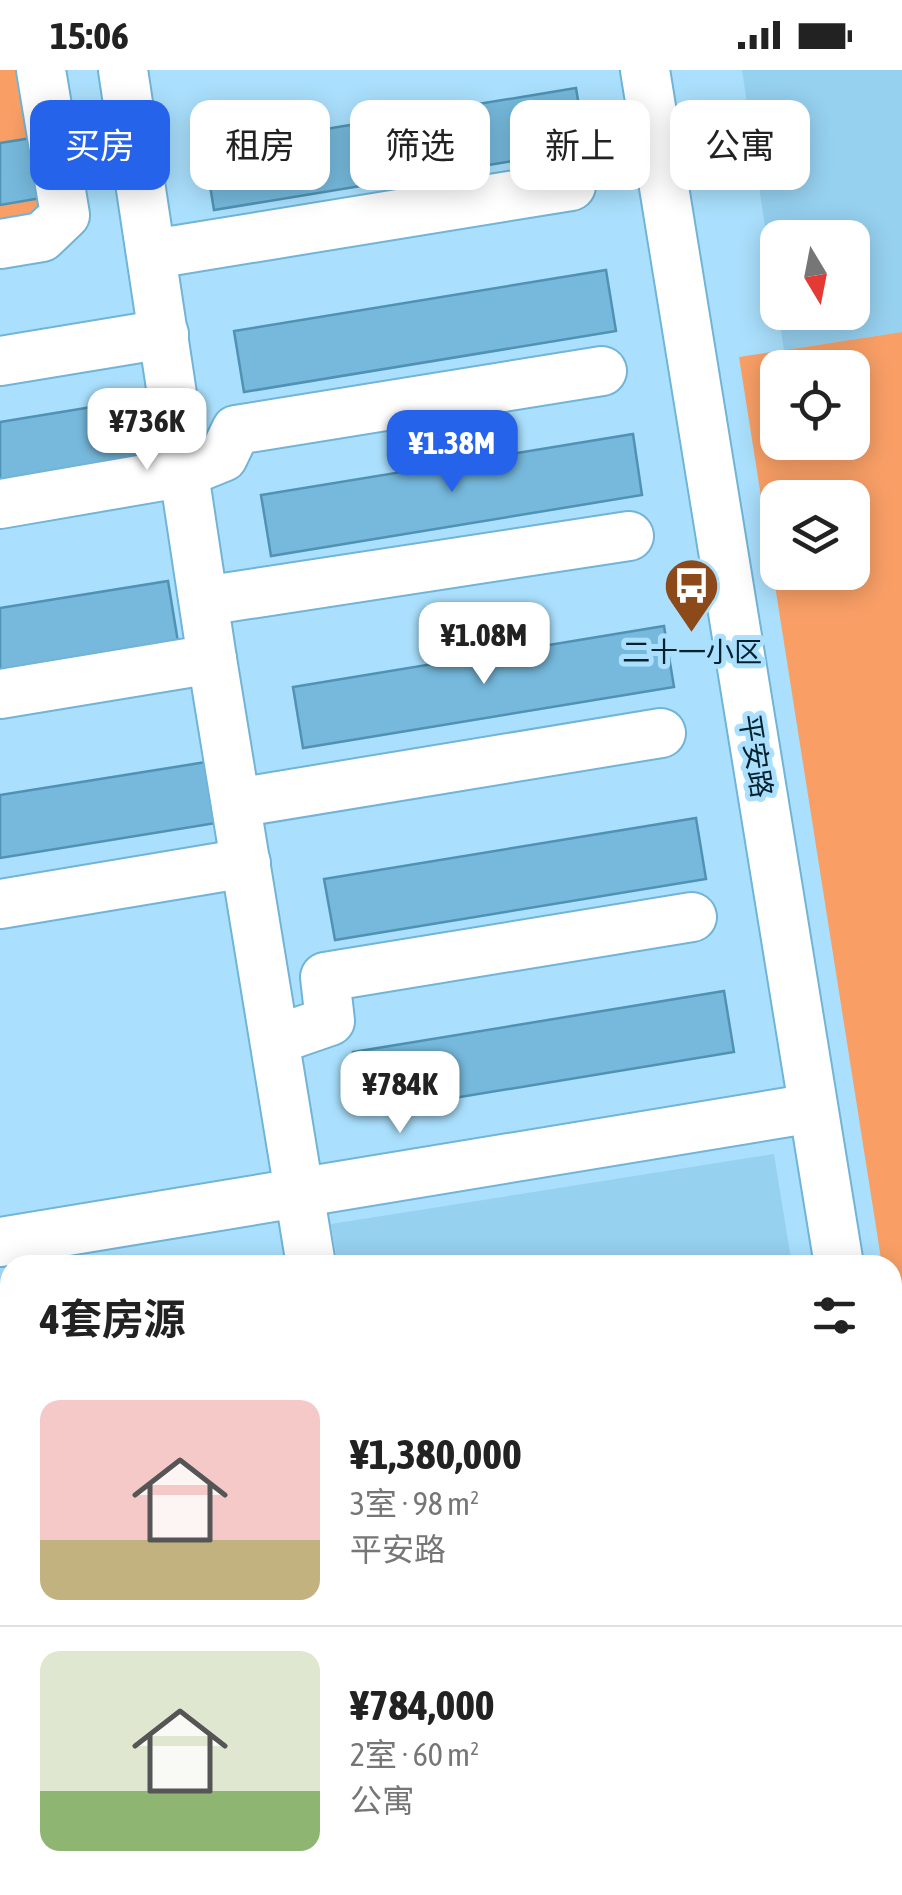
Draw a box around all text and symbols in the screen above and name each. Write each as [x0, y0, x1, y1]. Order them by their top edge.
text: 15:06 [50, 14, 129, 57]
chip: 买房 [30, 100, 170, 190]
chip: 租房 [190, 100, 330, 190]
chip: 筛选 [350, 100, 490, 190]
chip: 新上 [510, 100, 650, 190]
chip: 公寓 [670, 100, 810, 190]
north arrow [760, 220, 870, 330]
map controls [760, 220, 870, 590]
button: locate [760, 350, 870, 460]
pin: ¥736K [77, 388, 217, 473]
text: ¥736K [109, 402, 185, 439]
pin: ¥1.38M [371, 410, 533, 495]
text: ¥1.38M [409, 424, 495, 461]
button: layers [760, 480, 870, 590]
bus stop icon: 二十一小区 [662, 556, 722, 635]
pin: ¥1.08M [403, 602, 565, 687]
text: ¥1.08M [441, 616, 527, 653]
place label: 二十一小区 [622, 636, 762, 668]
street label: 平安路 [734, 712, 778, 800]
pin: ¥784K [330, 1051, 470, 1136]
text: ¥784K [362, 1065, 438, 1102]
icon: filters [807, 1288, 862, 1343]
text: 4套房源 [40, 1295, 186, 1343]
text: ¥1,380,000 [350, 1430, 522, 1478]
icon: home [120, 1440, 240, 1560]
text: 3室 · 98 m² [350, 1485, 479, 1522]
text: 平安路 [350, 1531, 446, 1568]
text: ¥784,000 [350, 1681, 495, 1729]
icon: home [120, 1691, 240, 1811]
text: 2室 · 60 m² [350, 1736, 479, 1773]
text: 公寓 [350, 1782, 414, 1819]

